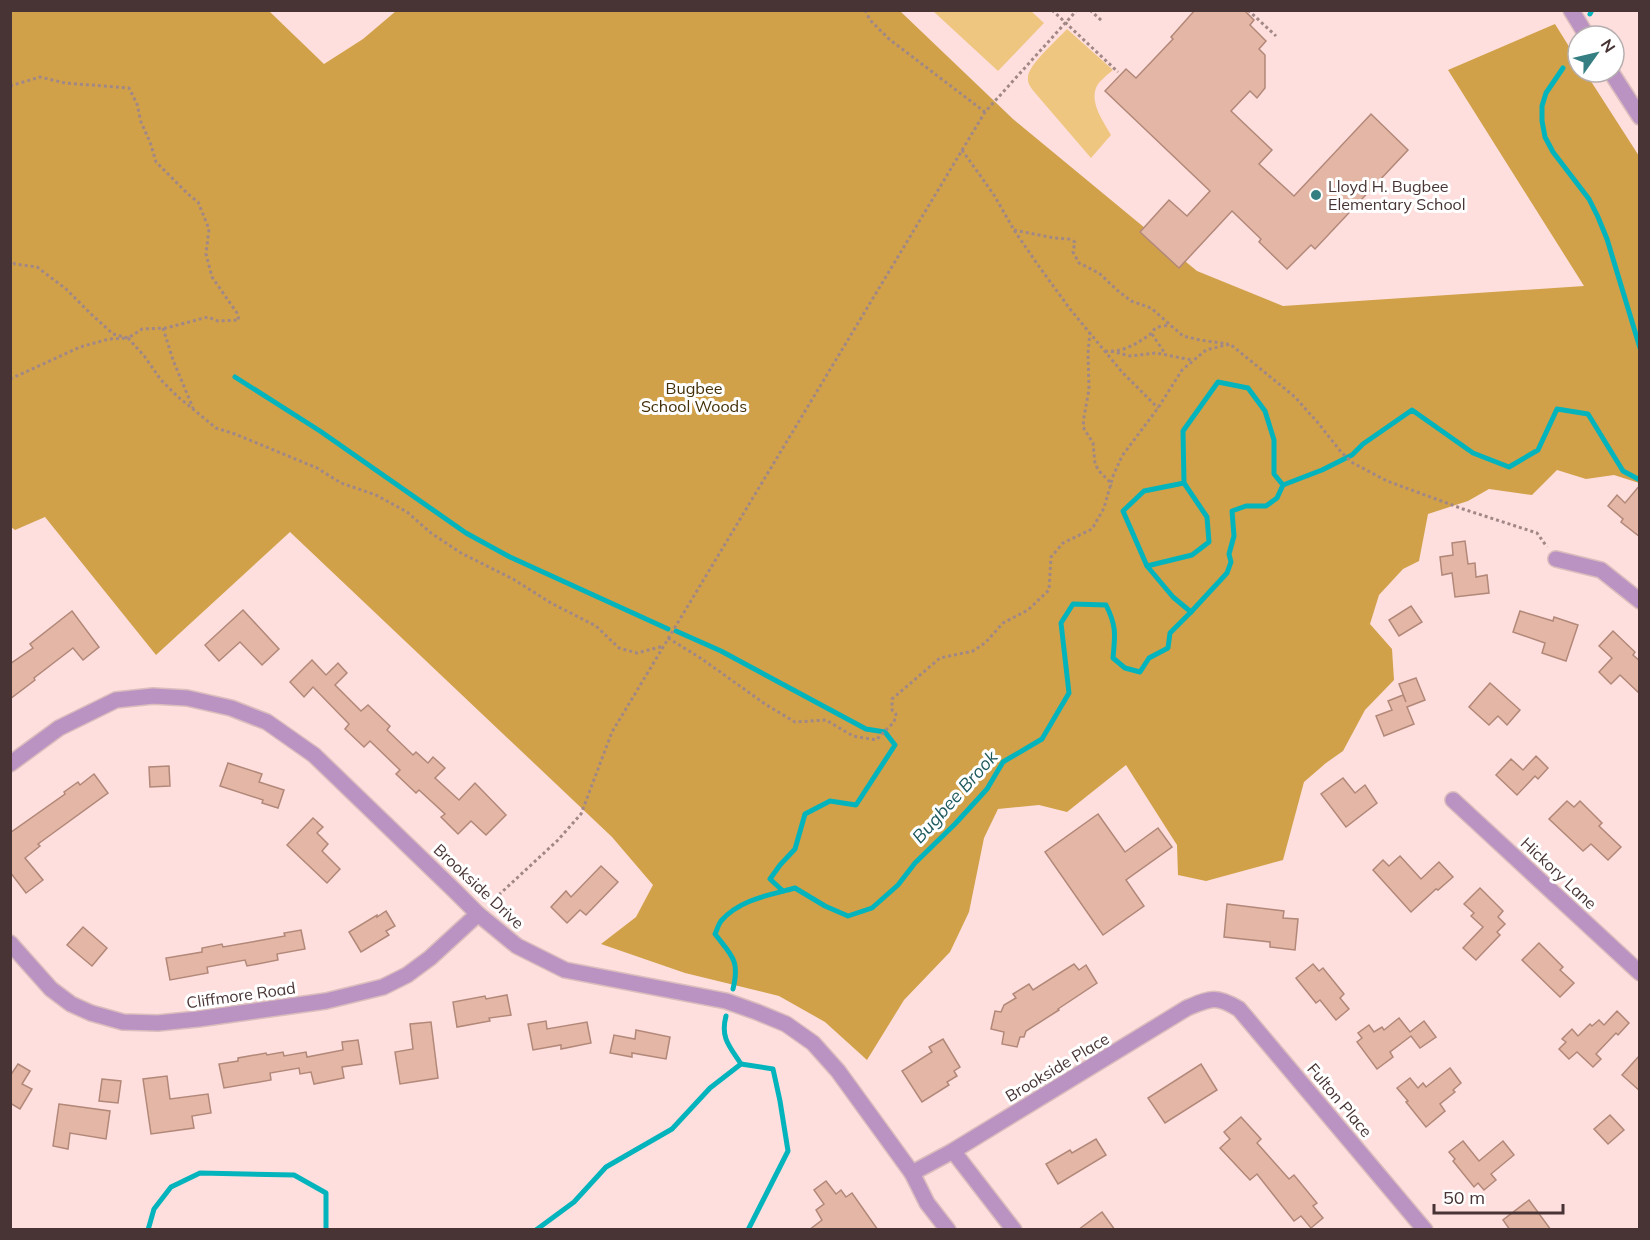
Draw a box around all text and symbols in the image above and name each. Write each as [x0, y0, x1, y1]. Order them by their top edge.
north arrow [1566, 24, 1626, 84]
text: N [1597, 35, 1620, 56]
place label: Lloyd H. Bugbee Elementary School [1328, 176, 1466, 214]
marker: Lloyd H. Bugbee Elementary School [1309, 188, 1323, 202]
park label: Bugbee School Woods [641, 378, 747, 416]
water label: Bugbee Brook [907, 745, 1003, 848]
street label: Hickory Lane [1517, 833, 1601, 913]
street label: Brookside Drive [430, 839, 528, 933]
street label: Cliffmore Road [185, 977, 297, 1013]
street label: Brookside Place [1002, 1028, 1112, 1106]
street label: Fulton Place [1303, 1059, 1377, 1141]
scale bar [1434, 1177, 1563, 1215]
text: 50 m [1443, 1186, 1485, 1209]

